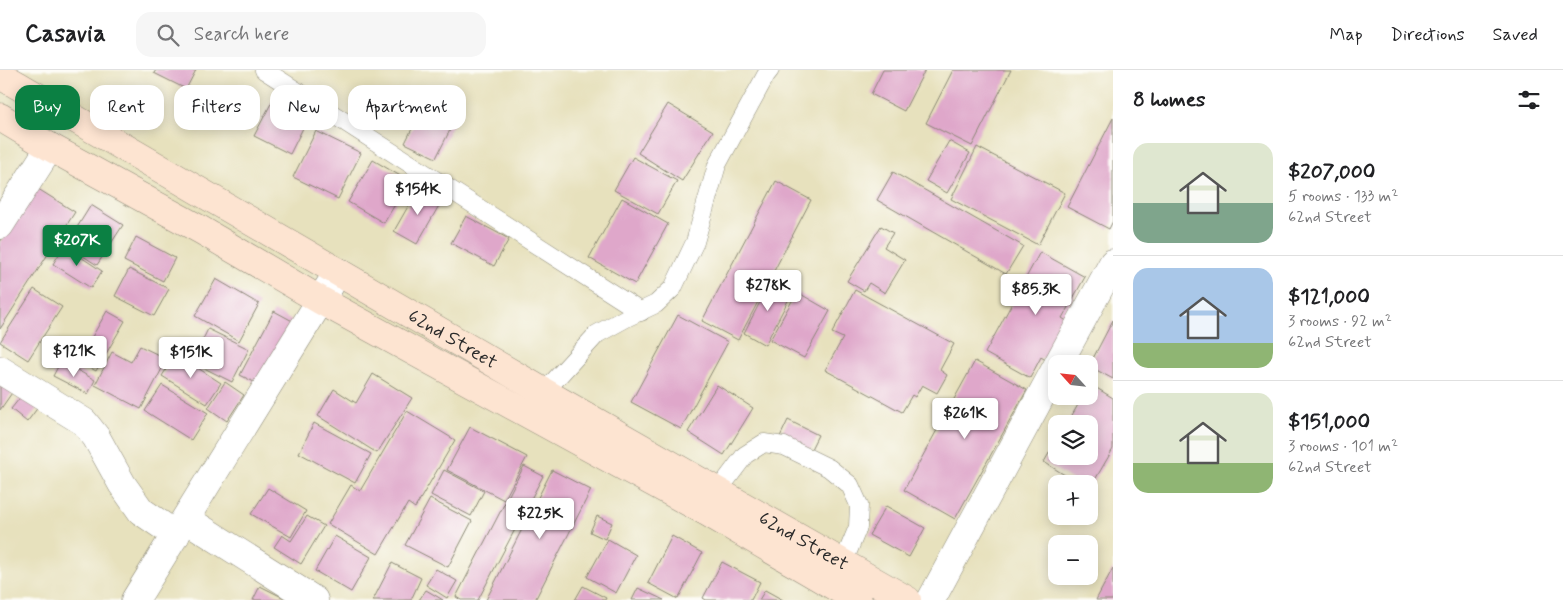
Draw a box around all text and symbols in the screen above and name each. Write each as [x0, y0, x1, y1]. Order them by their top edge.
search box [136, 12, 486, 57]
text: Casavia [25, 19, 106, 50]
icon: search [154, 21, 182, 49]
text: Search here [194, 22, 289, 47]
text: Map [1330, 23, 1363, 47]
text: Directions [1391, 23, 1465, 47]
text: Saved [1493, 23, 1538, 47]
chip: Buy [15, 85, 80, 130]
chip: Rent [90, 85, 164, 130]
chip: Filters [174, 85, 260, 130]
chip: New [270, 85, 338, 130]
chip: Apartment [348, 85, 466, 130]
text: 8 homes [1133, 86, 1205, 114]
icon: filters [1515, 86, 1543, 114]
text: $207,000 [1288, 158, 1375, 186]
icon: home [1173, 163, 1233, 223]
pin: $154K [383, 174, 453, 216]
text: $154K [395, 179, 441, 200]
text: 5 rooms · 133 m² [1288, 186, 1398, 207]
text: 62nd Street [1288, 207, 1372, 228]
pin: $207K [42, 224, 112, 267]
text: $207K [54, 230, 100, 251]
pin: $278K [733, 270, 803, 312]
pin: $85.3K [995, 274, 1077, 316]
text: $278K [745, 275, 791, 296]
text: $85.3K [1012, 279, 1060, 300]
text: $121,000 [1288, 283, 1370, 311]
icon: home [1173, 288, 1233, 348]
street label: 62nd Street [403, 303, 502, 375]
text: 3 rooms · 92 m² [1288, 311, 1392, 332]
text: 62nd Street [1288, 332, 1372, 353]
pin: $121K [39, 336, 109, 378]
pin: $151K [156, 336, 226, 379]
text: $121K [53, 341, 95, 362]
text: $151K [170, 342, 212, 363]
north arrow [1048, 355, 1098, 405]
map controls [1048, 355, 1098, 585]
pin: $261K [930, 398, 1000, 440]
text: $261K [943, 403, 987, 424]
text: $151,000 [1288, 408, 1370, 436]
icon: home [1173, 413, 1233, 473]
button: layers [1048, 415, 1098, 465]
text: 3 rooms · 101 m² [1288, 436, 1398, 457]
text: 62nd Street [1288, 457, 1372, 478]
button: + [1048, 475, 1098, 525]
pin: $225K [505, 498, 575, 540]
text: $225K [517, 503, 563, 524]
street label: 62nd Street [754, 505, 853, 576]
button: − [1048, 535, 1098, 585]

